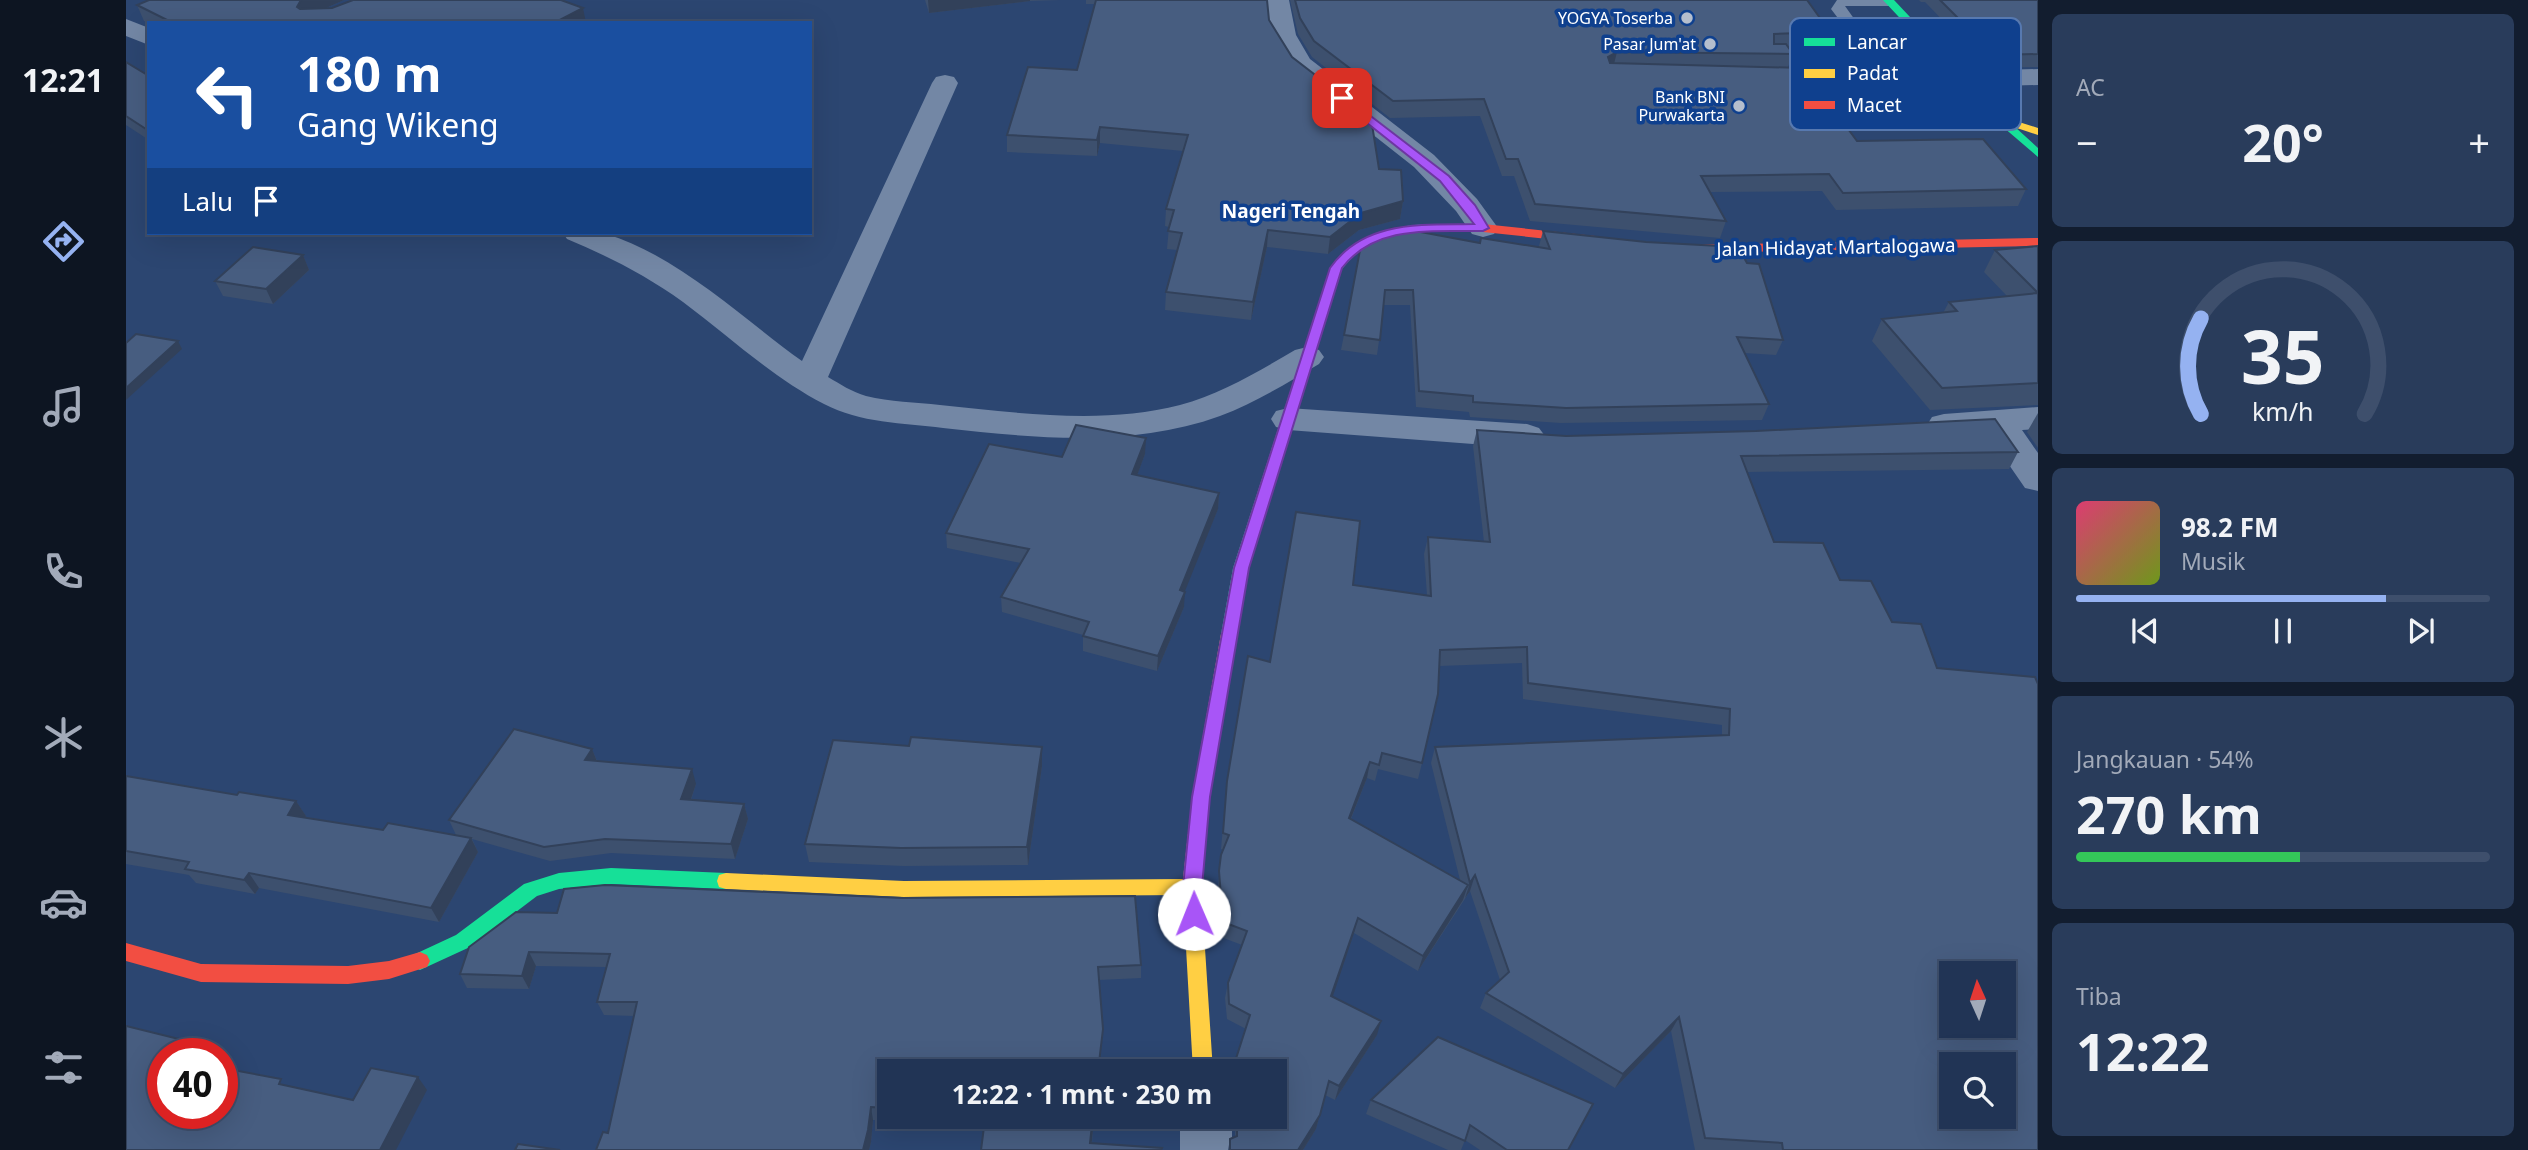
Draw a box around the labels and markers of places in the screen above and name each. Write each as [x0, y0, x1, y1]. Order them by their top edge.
place label: YOGYA Toserba [1558, 7, 1673, 29]
marker: YOGYA Toserba [1679, 10, 1695, 26]
place label: Pasar Jum'at [1603, 33, 1696, 55]
marker: Pasar Jum'at [1702, 36, 1718, 52]
pin [1312, 68, 1372, 128]
place label: Bank BNI Purwakarta [1638, 86, 1725, 126]
marker: Bank BNI Purwakarta [1731, 98, 1747, 114]

